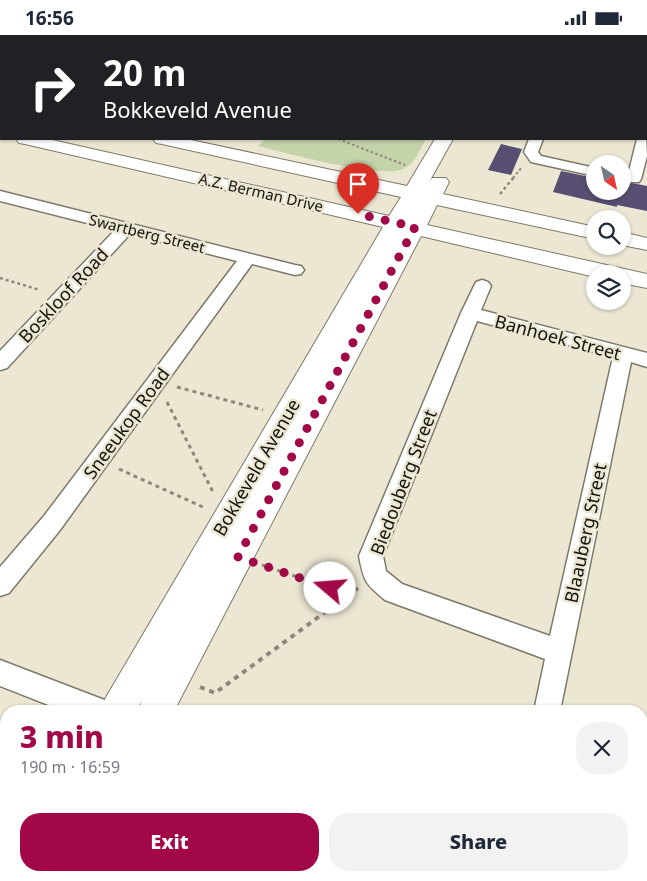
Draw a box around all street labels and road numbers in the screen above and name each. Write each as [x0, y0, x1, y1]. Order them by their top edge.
street label: A.Z. Berman Drive [197, 168, 325, 216]
street label: Swartberg Street [87, 209, 208, 257]
street label: Boskloof Road [13, 242, 113, 348]
street label: Banhoek Street [492, 309, 624, 365]
street label: Sneeukop Road [78, 363, 174, 483]
street label: Bokkeveld Avenue [207, 394, 305, 540]
street label: Biedouberg Street [364, 405, 442, 558]
street label: Blaauberg Street [558, 460, 612, 605]

